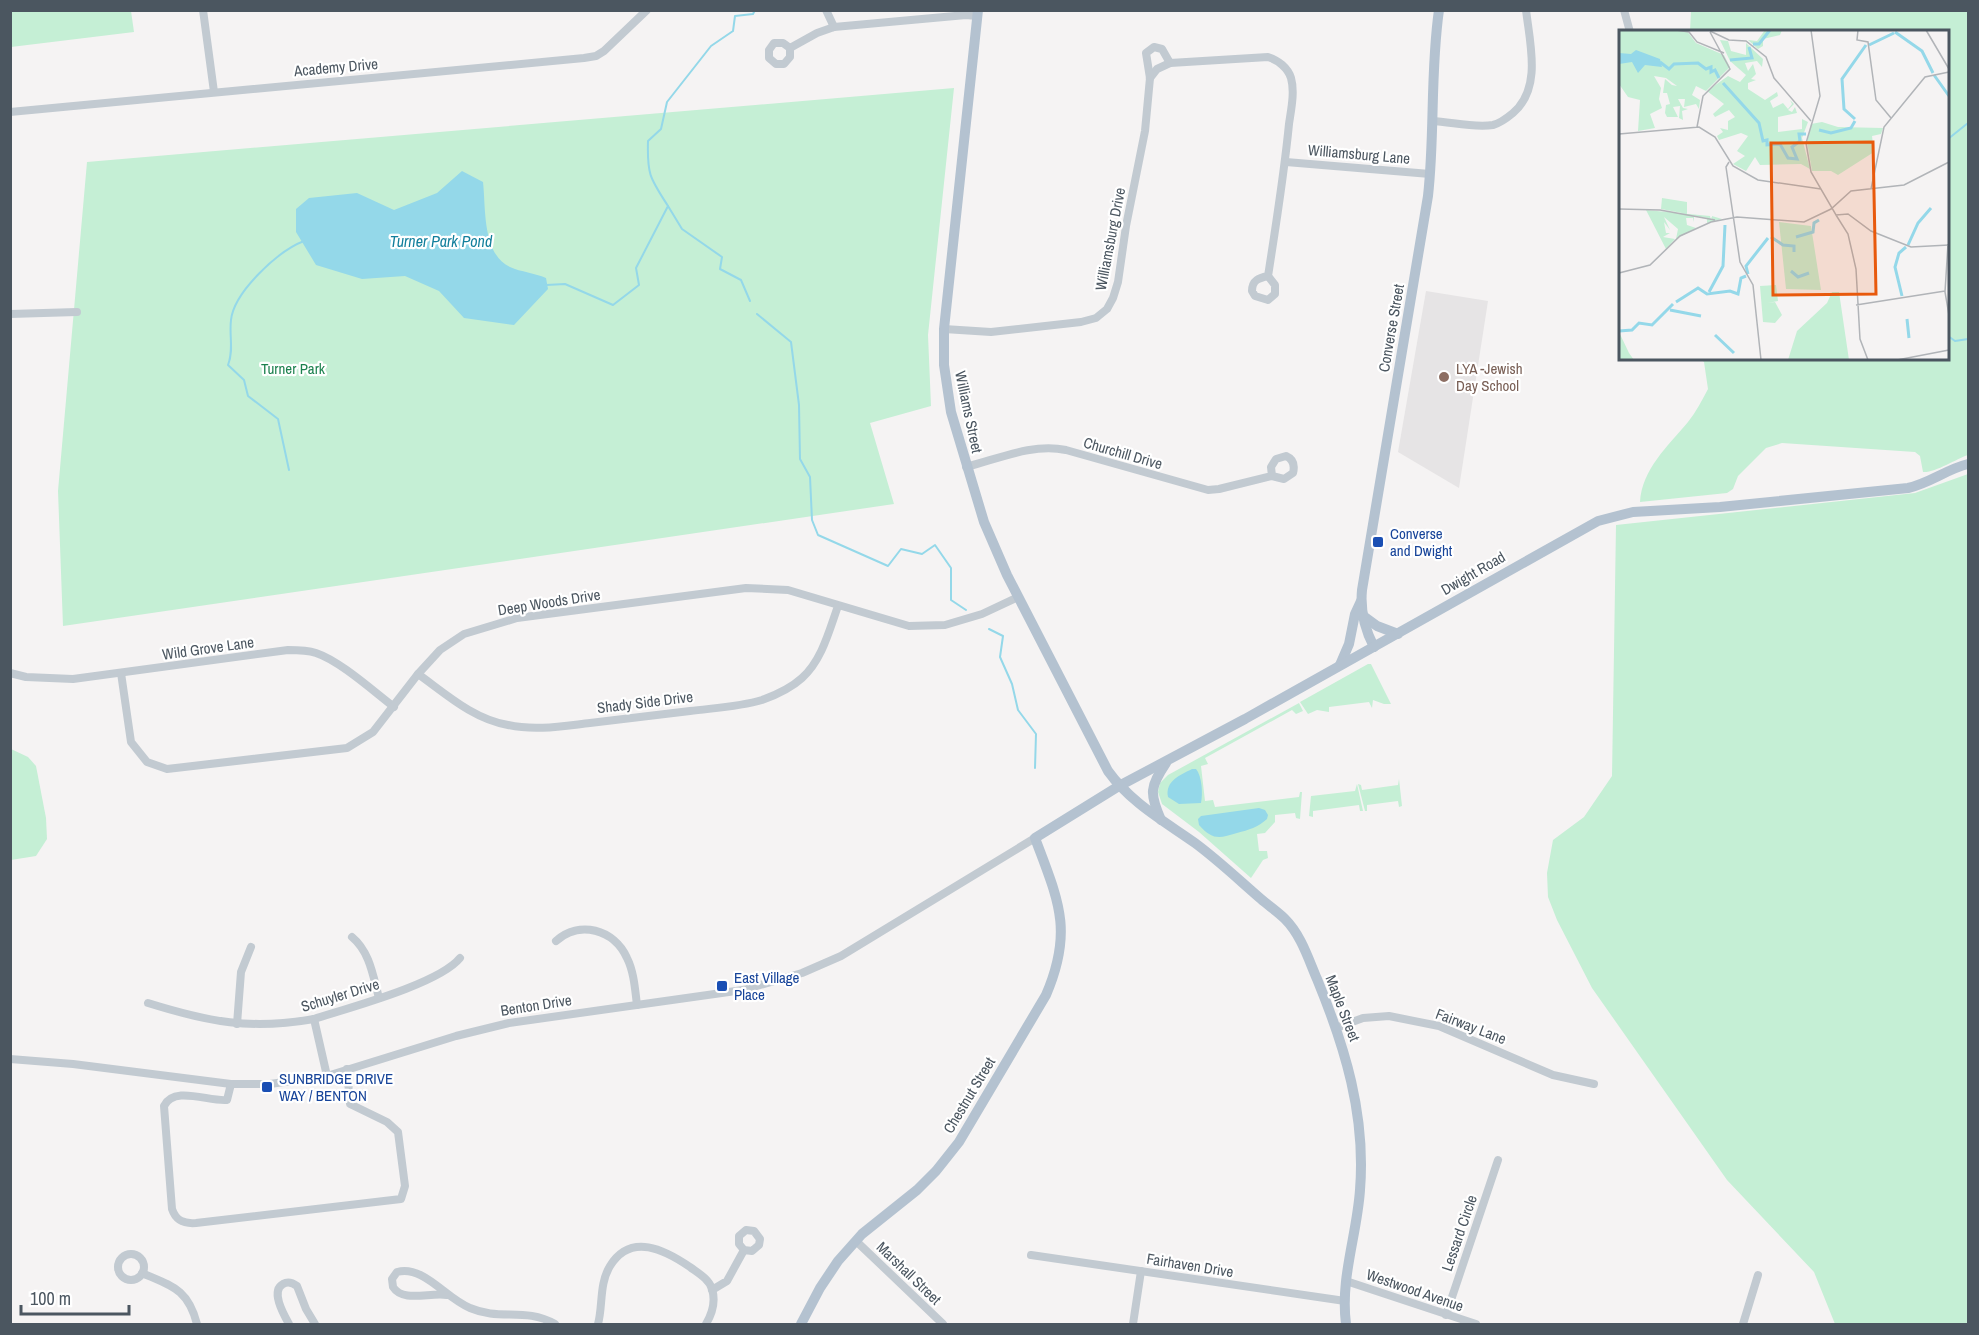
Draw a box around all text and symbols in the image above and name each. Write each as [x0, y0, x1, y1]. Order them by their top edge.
inset map [1619, 30, 1949, 360]
street label: Academy Drive [292, 53, 379, 81]
street label: Williamsburg Lane [1307, 139, 1411, 169]
street label: Williamsburg Drive [1090, 186, 1130, 292]
water label: Turner Park Pond [390, 230, 493, 252]
street label: Converse Street [1373, 282, 1409, 374]
park label: Turner Park [261, 358, 326, 379]
place label: LYA -Jewish Day School [1456, 358, 1523, 396]
street label: Williams Street [950, 369, 988, 456]
marker: LYA -Jewish Day School [1437, 370, 1451, 384]
street label: Churchill Drive [1081, 432, 1165, 474]
place label: Converse and Dwight [1390, 523, 1453, 561]
marker: Converse and Dwight [1371, 535, 1385, 549]
street label: Dwight Road [1437, 546, 1509, 600]
street label: Deep Woods Drive [496, 583, 602, 620]
street label: Wild Grove Lane [161, 631, 255, 665]
street label: Shady Side Drive [596, 686, 694, 718]
place label: East Village Place [734, 967, 800, 1005]
street label: Maple Street [1321, 972, 1366, 1045]
street label: Schuyler Drive [298, 973, 382, 1017]
marker: East Village Place [715, 979, 729, 993]
street label: Benton Drive [499, 989, 573, 1021]
street label: Fairway Lane [1433, 1003, 1509, 1049]
street label: Chestnut Street [938, 1052, 1000, 1137]
place label: SUNBRIDGE DRIVE WAY / BENTON [279, 1068, 393, 1106]
marker: SUNBRIDGE DRIVE WAY / BENTON [260, 1080, 274, 1094]
street label: Lessard Circle [1436, 1192, 1482, 1274]
street label: Marshall Street [872, 1237, 946, 1310]
street label: Fairhaven Drive [1145, 1248, 1235, 1282]
street label: Westwood Avenue [1364, 1264, 1467, 1316]
scale bar [21, 1278, 129, 1316]
text: 100 m [30, 1286, 71, 1311]

